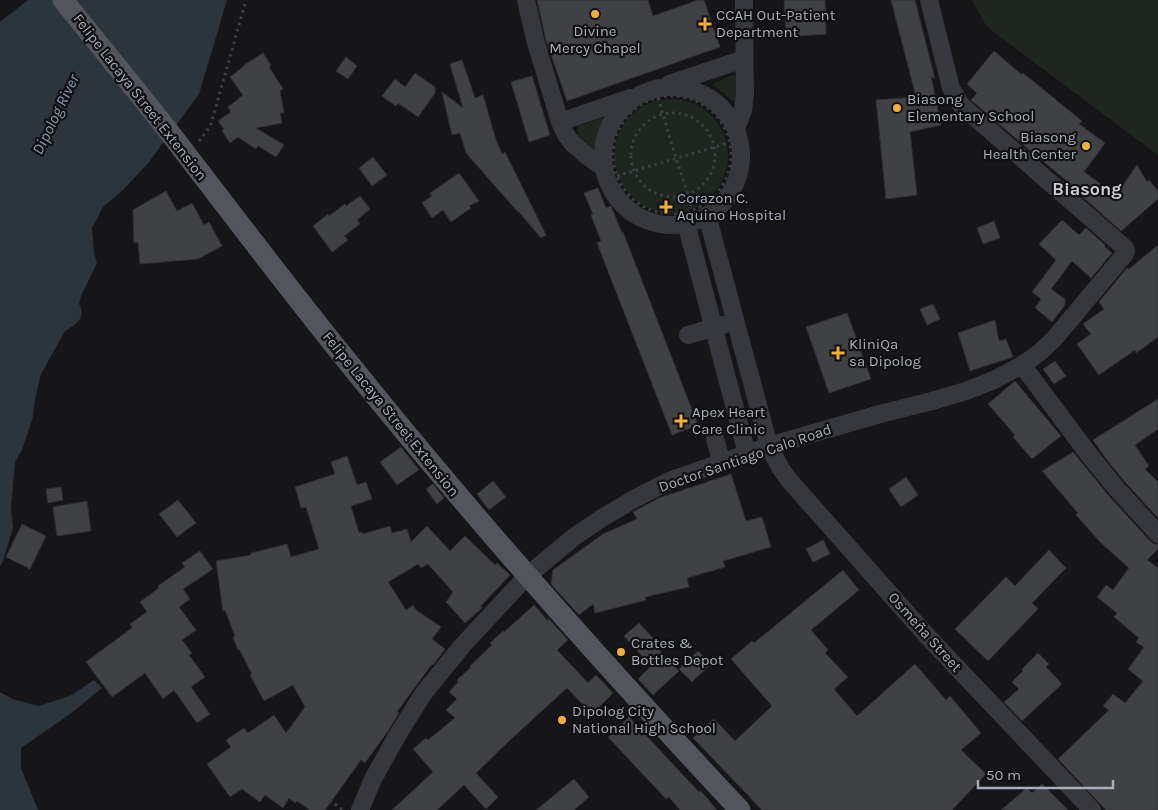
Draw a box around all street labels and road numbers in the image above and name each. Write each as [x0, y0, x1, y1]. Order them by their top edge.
street label: Felipe Lacaya Street Extension [69, 10, 211, 184]
street label: Felipe Lacaya Street Extension [319, 328, 463, 500]
street label: Doctor Santiago Calo Road [656, 420, 834, 496]
street label: Osmeña Street [884, 588, 966, 676]

